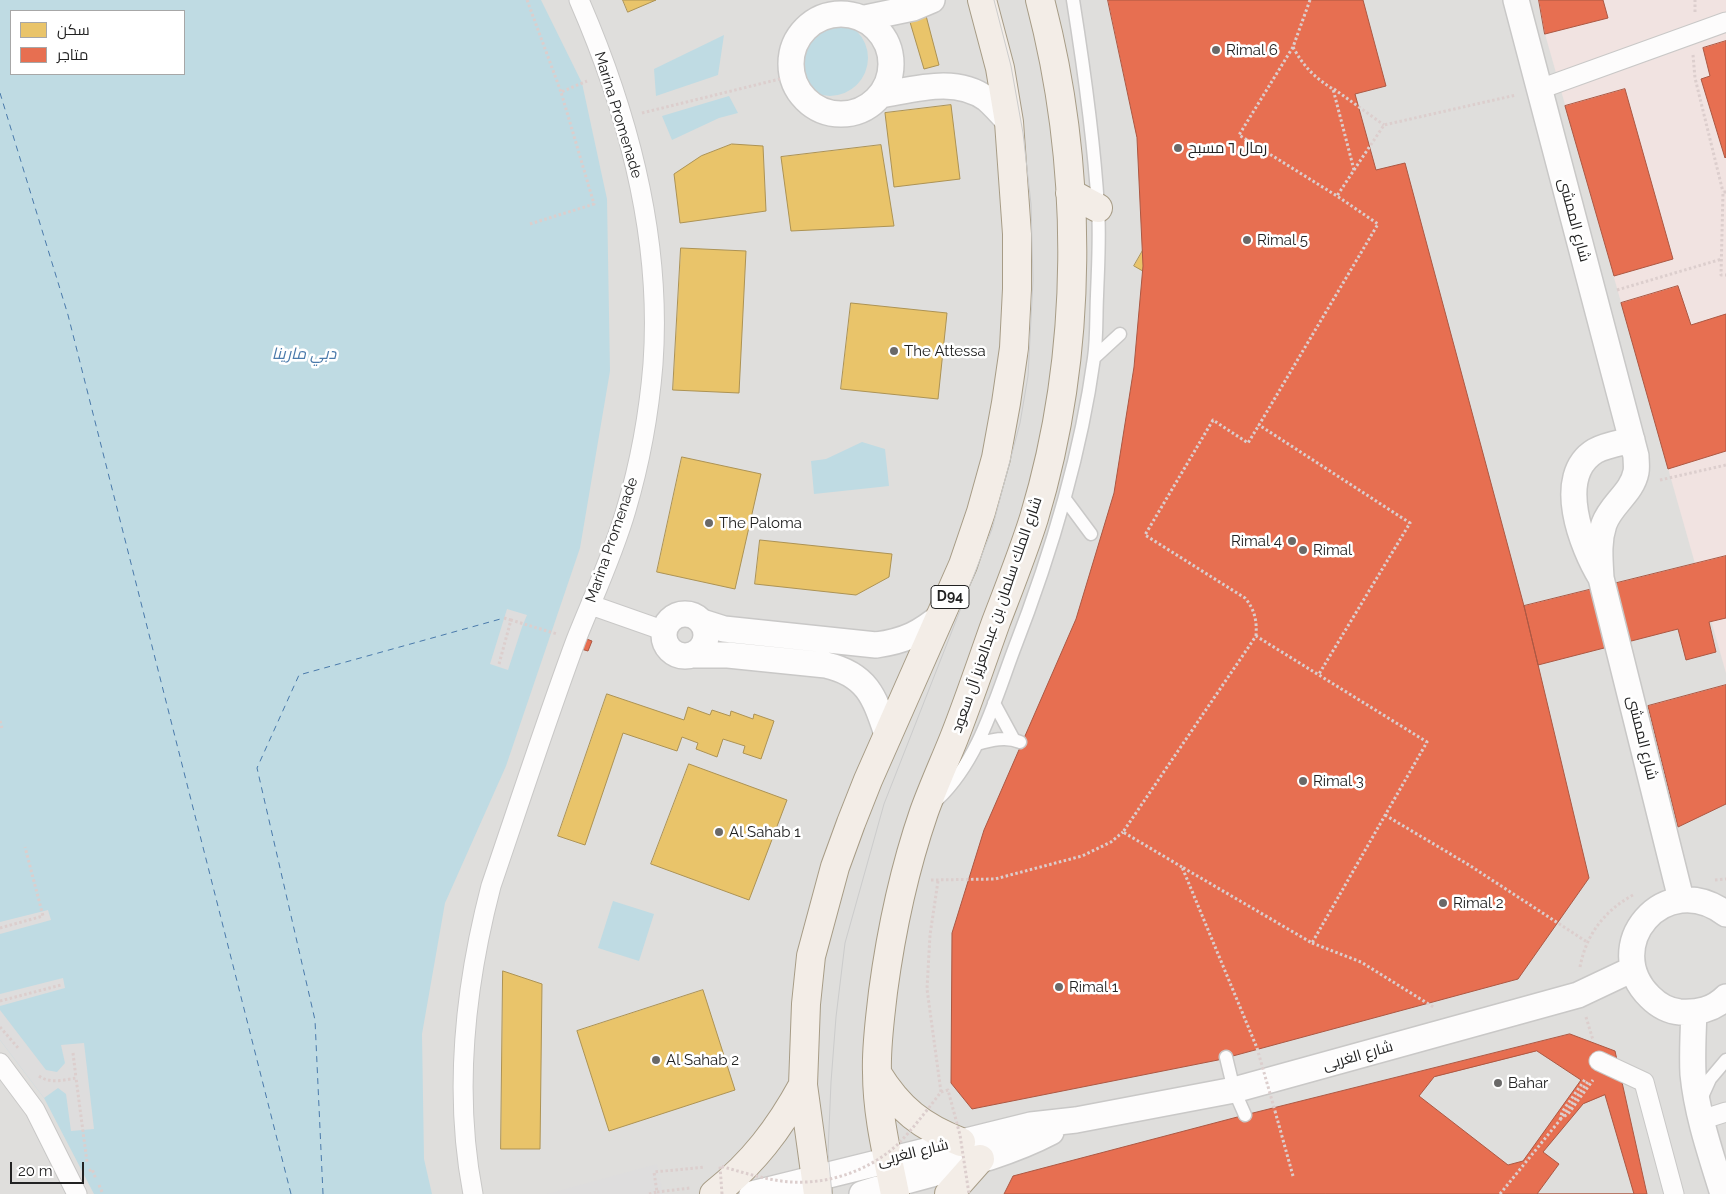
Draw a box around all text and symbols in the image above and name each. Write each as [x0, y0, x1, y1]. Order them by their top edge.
legend [10, 10, 185, 75]
text: سكن [57, 21, 90, 39]
place label: Rimal 6 [1226, 41, 1278, 59]
marker: Rimal 6 [1210, 44, 1222, 56]
text: متاجر [57, 46, 88, 64]
street label: Marina Promenade [590, 50, 646, 180]
place label: رمال ٦ مسبح [1188, 139, 1267, 157]
marker: رمال ٦ مسبح [1172, 142, 1184, 154]
street label: شارع الممشى [1554, 176, 1594, 264]
place label: Rimal 5 [1257, 231, 1308, 249]
marker: Rimal 5 [1241, 234, 1253, 246]
place label: The Attessa [904, 342, 986, 360]
water label: دبي مارينا [272, 344, 336, 364]
marker: The Attessa [888, 345, 900, 357]
street label: Marina Promenade [582, 475, 642, 605]
street label: شارع الملك سلمان بن عبدالعزيز آل سعود [948, 495, 1046, 735]
place label: The Paloma [719, 514, 802, 532]
marker: The Paloma [703, 517, 715, 529]
place label: Rimal 4 [1231, 532, 1282, 550]
marker: Rimal 4 [1286, 535, 1298, 547]
place label: Rimal [1313, 541, 1352, 559]
marker: Rimal [1297, 544, 1309, 556]
road number: D94 [931, 586, 969, 608]
street label: شارع الممشى [1623, 694, 1661, 782]
place label: Rimal 3 [1313, 772, 1364, 790]
marker: Rimal 3 [1297, 775, 1309, 787]
place label: Al Sahab 1 [729, 823, 801, 841]
marker: Al Sahab 1 [713, 826, 725, 838]
place label: Rimal 2 [1453, 894, 1504, 912]
marker: Rimal 2 [1437, 897, 1449, 909]
place label: Rimal 1 [1069, 978, 1118, 996]
marker: Rimal 1 [1053, 981, 1065, 993]
street label: شارع الغربى [1321, 1037, 1395, 1075]
place label: Al Sahab 2 [666, 1051, 739, 1069]
marker: Al Sahab 2 [650, 1054, 662, 1066]
place label: Bahar [1508, 1074, 1548, 1092]
marker: Bahar [1492, 1077, 1504, 1089]
street label: شارع الغربى [876, 1136, 950, 1170]
scale bar [12, 1152, 86, 1184]
text: 20 m [18, 1162, 53, 1180]

